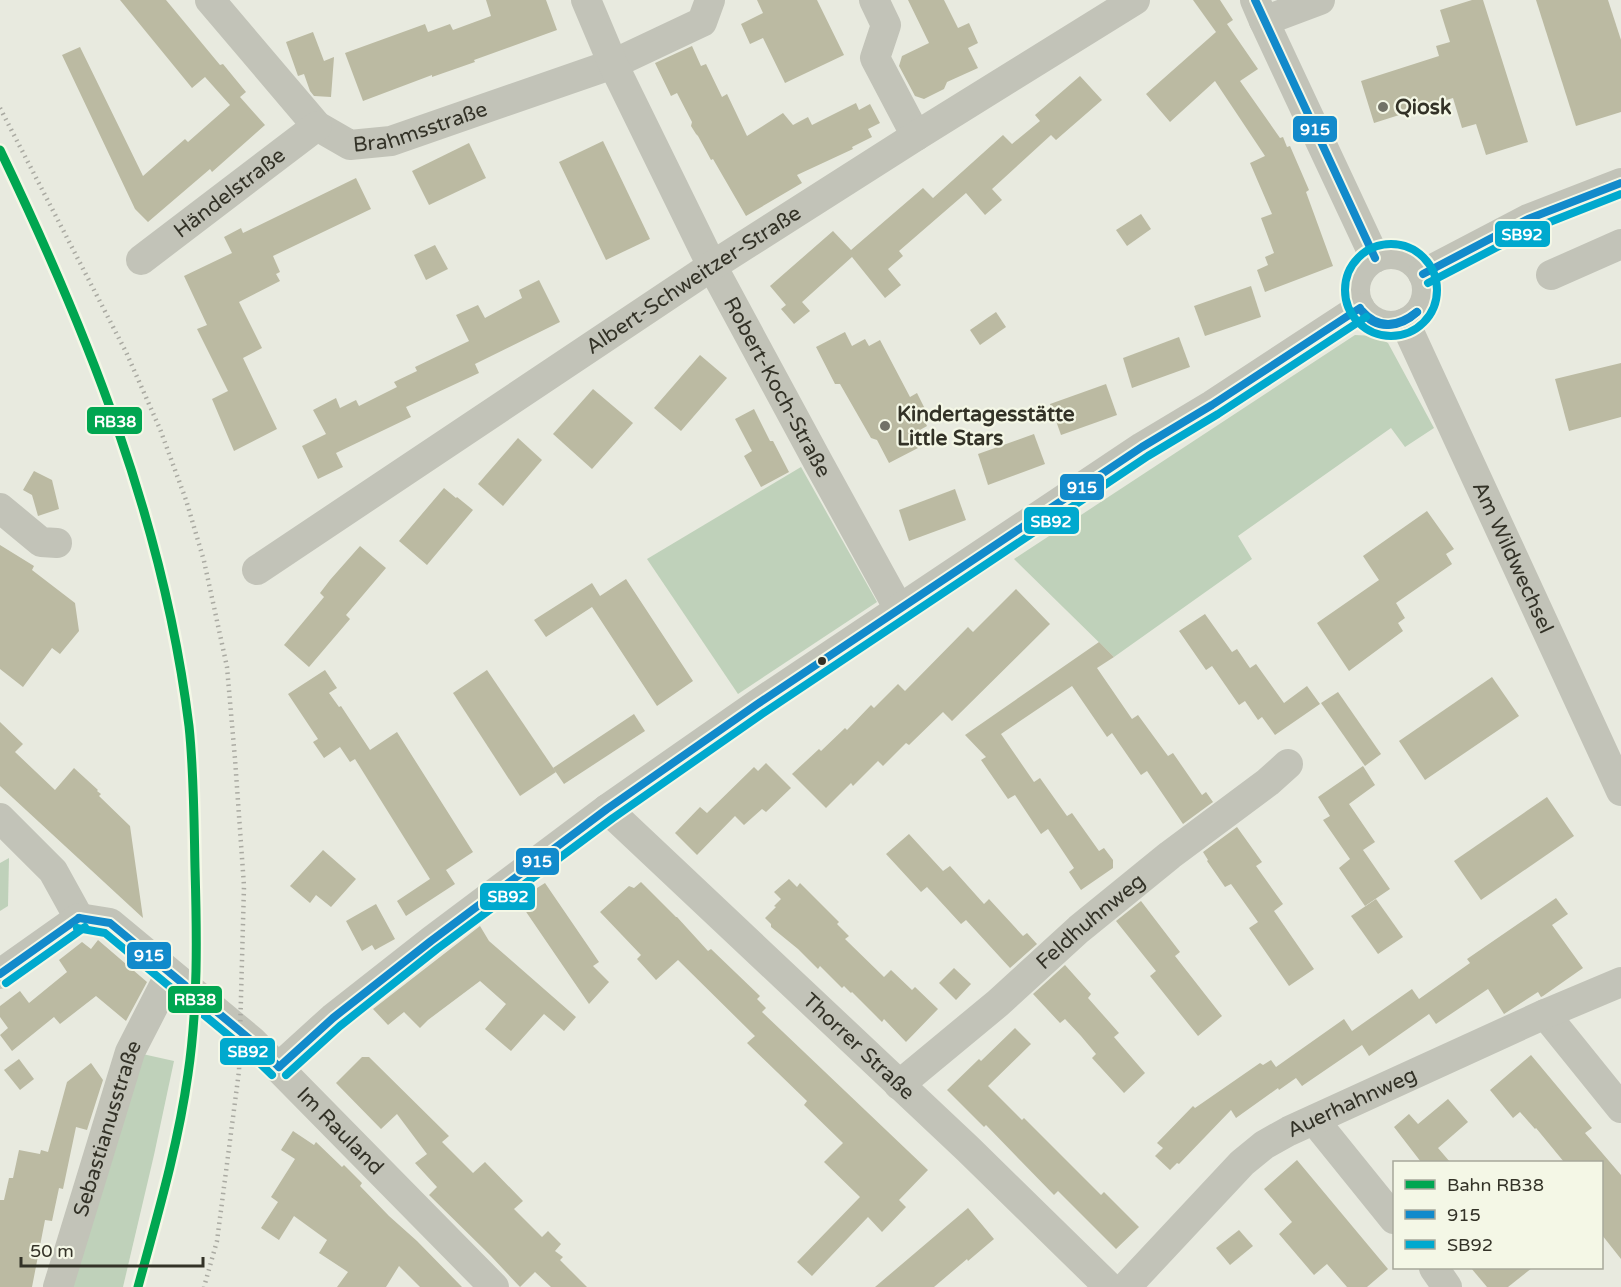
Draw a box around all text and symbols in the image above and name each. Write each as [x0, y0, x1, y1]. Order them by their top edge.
place label: Qiosk [1395, 95, 1452, 120]
street label: Brahmsstraße [352, 96, 491, 157]
marker: Qiosk [1376, 100, 1390, 114]
line badge: 915 [1292, 115, 1338, 143]
text: 915 [1300, 120, 1330, 140]
street label: Händelstraße [169, 142, 290, 243]
street label: Albert-Schweitzer-Straße [581, 200, 806, 359]
line badge: SB92 [1494, 220, 1551, 248]
text: SB92 [1501, 225, 1543, 245]
street label: Robert-Koch-Straße [718, 292, 837, 482]
place label: Kindertagesstätte Little Stars [897, 402, 1075, 451]
line badge: RB38 [86, 406, 143, 435]
text: RB38 [94, 412, 136, 432]
marker: Kindertagesstätte Little Stars [878, 419, 892, 433]
line badge: 915 [1059, 473, 1105, 501]
street label: Am Wildwechsel [1467, 477, 1559, 637]
text: 915 [1067, 478, 1097, 498]
line badge: SB92 [1023, 506, 1080, 535]
text: SB92 [1030, 512, 1072, 532]
unlabelled marker [816, 655, 828, 667]
line badge: 915 [515, 847, 560, 876]
text: 915 [522, 852, 552, 872]
street label: Feldhuhnweg [1031, 868, 1150, 974]
line badge: SB92 [479, 882, 536, 911]
text: SB92 [487, 887, 529, 907]
line badge: 915 [126, 941, 172, 970]
text: 915 [134, 946, 164, 966]
line badge: RB38 [167, 985, 223, 1014]
street label: Thorrer Straße [798, 988, 920, 1105]
text: RB38 [174, 990, 216, 1010]
street label: Sebastianusstraße [68, 1036, 147, 1220]
line badge: SB92 [219, 1037, 276, 1066]
text: SB92 [227, 1042, 269, 1062]
street label: Auerhahnweg [1283, 1062, 1421, 1143]
street label: Im Rauland [292, 1082, 389, 1180]
legend [1393, 1161, 1603, 1269]
text: Bahn RB38 [1447, 1174, 1544, 1196]
text: 915 [1447, 1204, 1481, 1226]
scale bar [21, 1230, 202, 1268]
text: SB92 [1447, 1234, 1493, 1256]
text: 50 m [30, 1240, 74, 1262]

